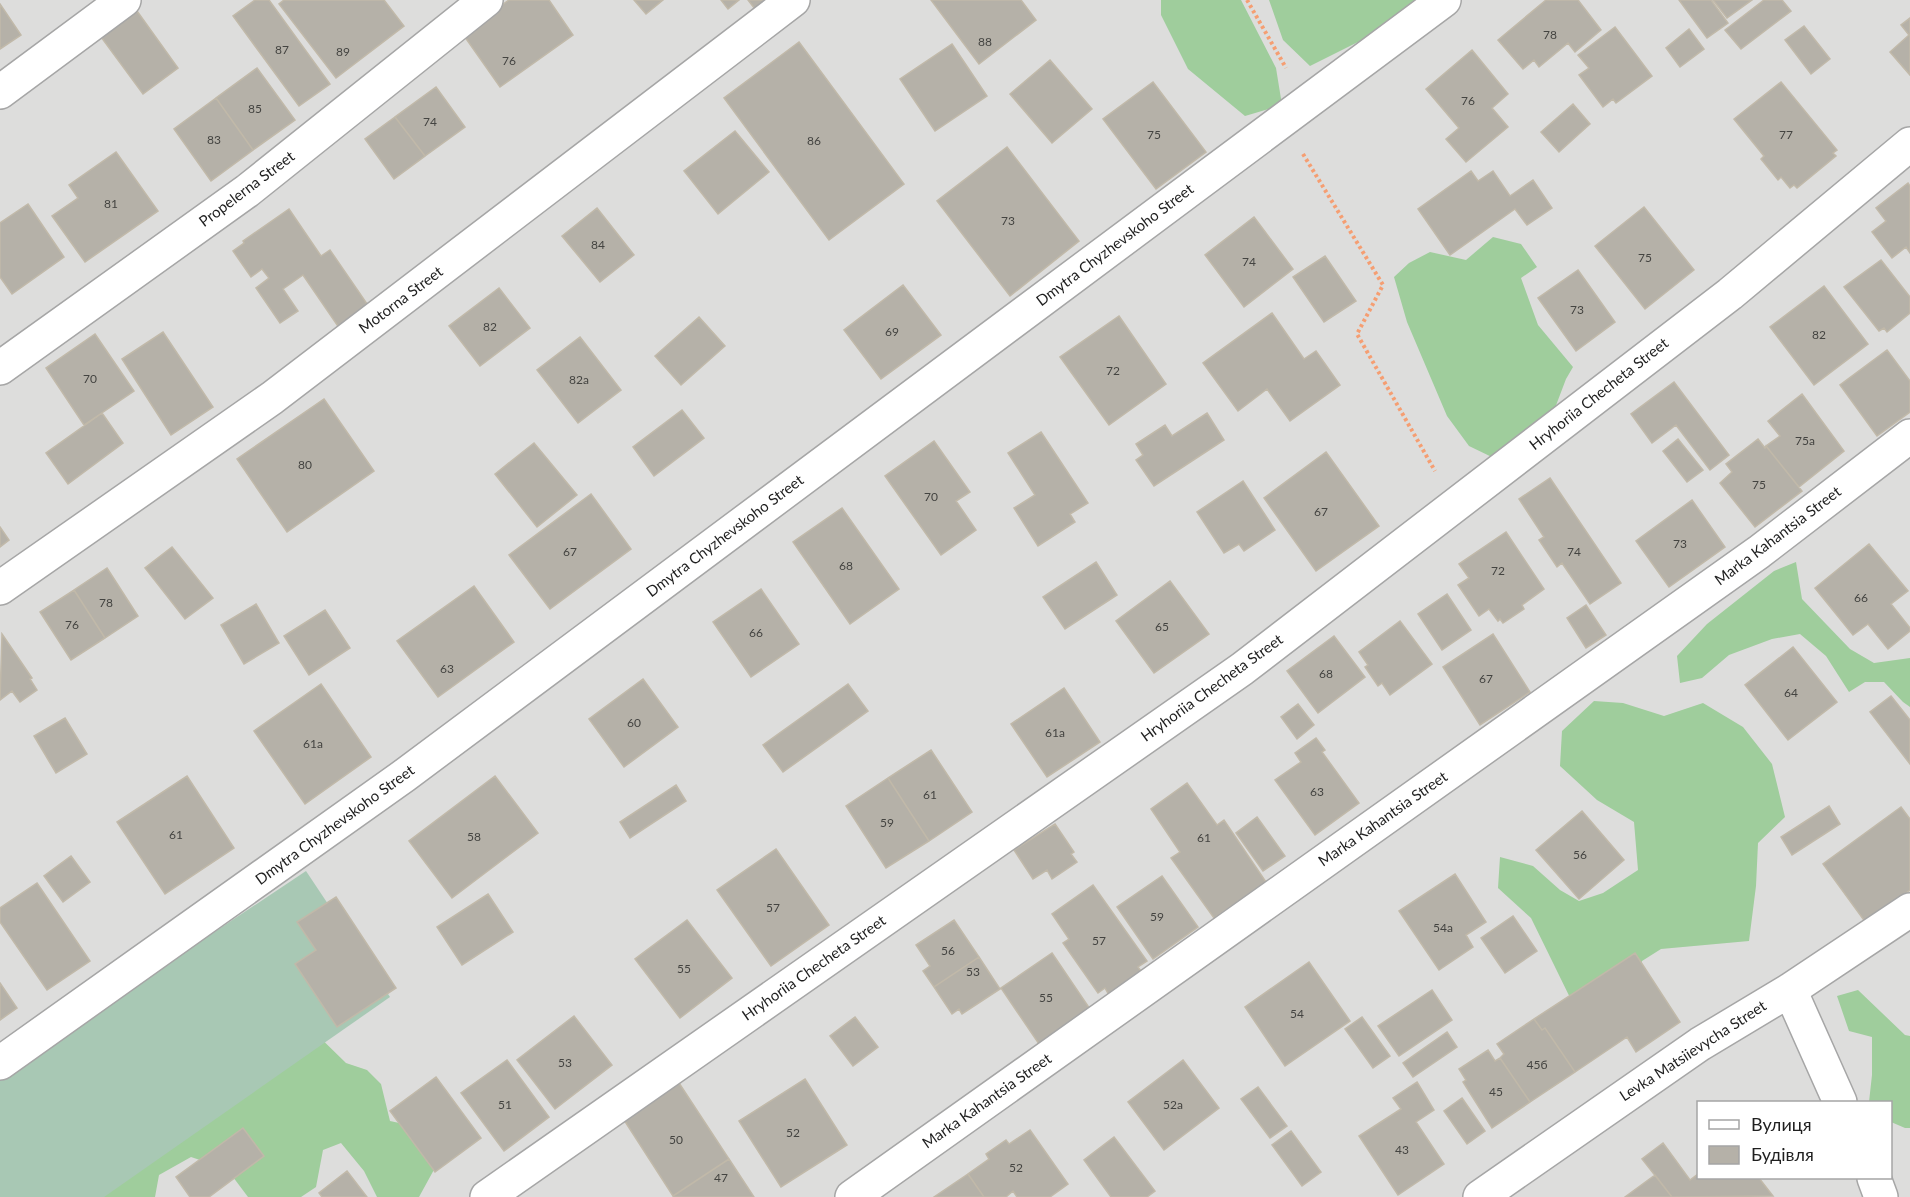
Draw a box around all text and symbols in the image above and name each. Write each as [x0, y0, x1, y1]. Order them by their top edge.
house number: 78 [1543, 27, 1557, 42]
house number: 88 [978, 34, 992, 49]
house number: 87 [275, 42, 289, 57]
house number: 89 [336, 44, 350, 59]
house number: 76 [502, 53, 516, 68]
house number: 76 [1461, 93, 1475, 108]
house number: 85 [248, 101, 262, 116]
house number: 74 [423, 114, 437, 129]
house number: 75 [1147, 127, 1161, 142]
house number: 77 [1779, 127, 1793, 142]
house number: 83 [207, 132, 221, 147]
house number: 86 [807, 133, 821, 148]
street label: Propelerna Street [195, 146, 298, 230]
street label: Dmytra Chyzhevskoho Street [1032, 179, 1197, 309]
house number: 81 [104, 196, 118, 211]
house number: 73 [1001, 213, 1015, 228]
house number: 84 [591, 237, 605, 252]
house number: 75 [1638, 250, 1652, 265]
house number: 74 [1242, 254, 1256, 269]
street label: Motorna Street [355, 261, 446, 337]
house number: 73 [1570, 302, 1584, 317]
house number: 82 [483, 319, 497, 334]
house number: 69 [885, 324, 899, 339]
house number: 82 [1812, 327, 1826, 342]
street label: Hryhoriia Checheta Street [1525, 333, 1672, 453]
house number: 72 [1106, 363, 1120, 378]
house number: 70 [83, 371, 97, 386]
house number: 82а [569, 372, 589, 387]
house number: 75а [1795, 433, 1815, 448]
house number: 80 [298, 457, 312, 472]
street label: Dmytra Chyzhevskoho Street [642, 470, 807, 600]
house number: 75 [1752, 477, 1766, 492]
street label: Marka Kahantsia Street [1711, 482, 1844, 588]
house number: 70 [924, 489, 938, 504]
house number: 67 [1314, 504, 1328, 519]
house number: 73 [1673, 536, 1687, 551]
house number: 67 [563, 544, 577, 559]
house number: 74 [1567, 544, 1581, 559]
house number: 68 [839, 558, 853, 573]
house number: 72 [1491, 563, 1505, 578]
house number: 66 [1854, 590, 1868, 605]
house number: 78 [99, 595, 113, 610]
house number: 76 [65, 617, 79, 632]
house number: 65 [1155, 619, 1169, 634]
house number: 66 [749, 625, 763, 640]
street label: Hryhoriia Checheta Street [1137, 629, 1286, 745]
house number: 63 [440, 661, 454, 676]
house number: 68 [1319, 666, 1333, 681]
house number: 67 [1479, 671, 1493, 686]
house number: 64 [1784, 685, 1798, 700]
house number: 60 [627, 715, 641, 730]
house number: 61а [1045, 725, 1065, 740]
house number: 61а [303, 736, 323, 751]
street label: Dmytra Chyzhevskoho Street [251, 760, 418, 888]
street label: Marka Kahantsia Street [1315, 767, 1451, 869]
house number: 63 [1310, 784, 1324, 799]
house number: 61 [923, 787, 937, 802]
house number: 59 [880, 815, 894, 830]
house number: 61 [169, 827, 183, 842]
house number: 58 [467, 829, 481, 844]
house number: 61 [1197, 830, 1211, 845]
house number: 56 [1573, 847, 1587, 862]
house number: 57 [766, 900, 780, 915]
house number: 59 [1150, 909, 1164, 924]
street label: Hryhoriia Checheta Street [738, 910, 889, 1024]
house number: 54а [1433, 920, 1453, 935]
house number: 57 [1092, 933, 1106, 948]
house number: 56 [941, 943, 955, 958]
house number: 55 [677, 961, 691, 976]
house number: 53 [966, 964, 980, 979]
house number: 55 [1039, 990, 1053, 1005]
street label: Levka Matsiievycha Street [1616, 996, 1770, 1104]
house number: 54 [1290, 1006, 1304, 1021]
street label: Marka Kahantsia Street [919, 1049, 1055, 1151]
house number: 53 [558, 1055, 572, 1070]
house number: 45б [1527, 1057, 1547, 1072]
house number: 45 [1489, 1084, 1503, 1099]
house number: 51 [498, 1097, 512, 1112]
house number: 52а [1163, 1097, 1183, 1112]
legend [1697, 1101, 1892, 1179]
text: Вулиця [1751, 1113, 1812, 1135]
house number: 52 [786, 1125, 800, 1140]
house number: 50 [669, 1132, 683, 1147]
house number: 43 [1395, 1142, 1409, 1157]
text: Будівля [1751, 1143, 1814, 1165]
house number: 52 [1009, 1160, 1023, 1175]
house number: 47 [714, 1170, 728, 1185]

